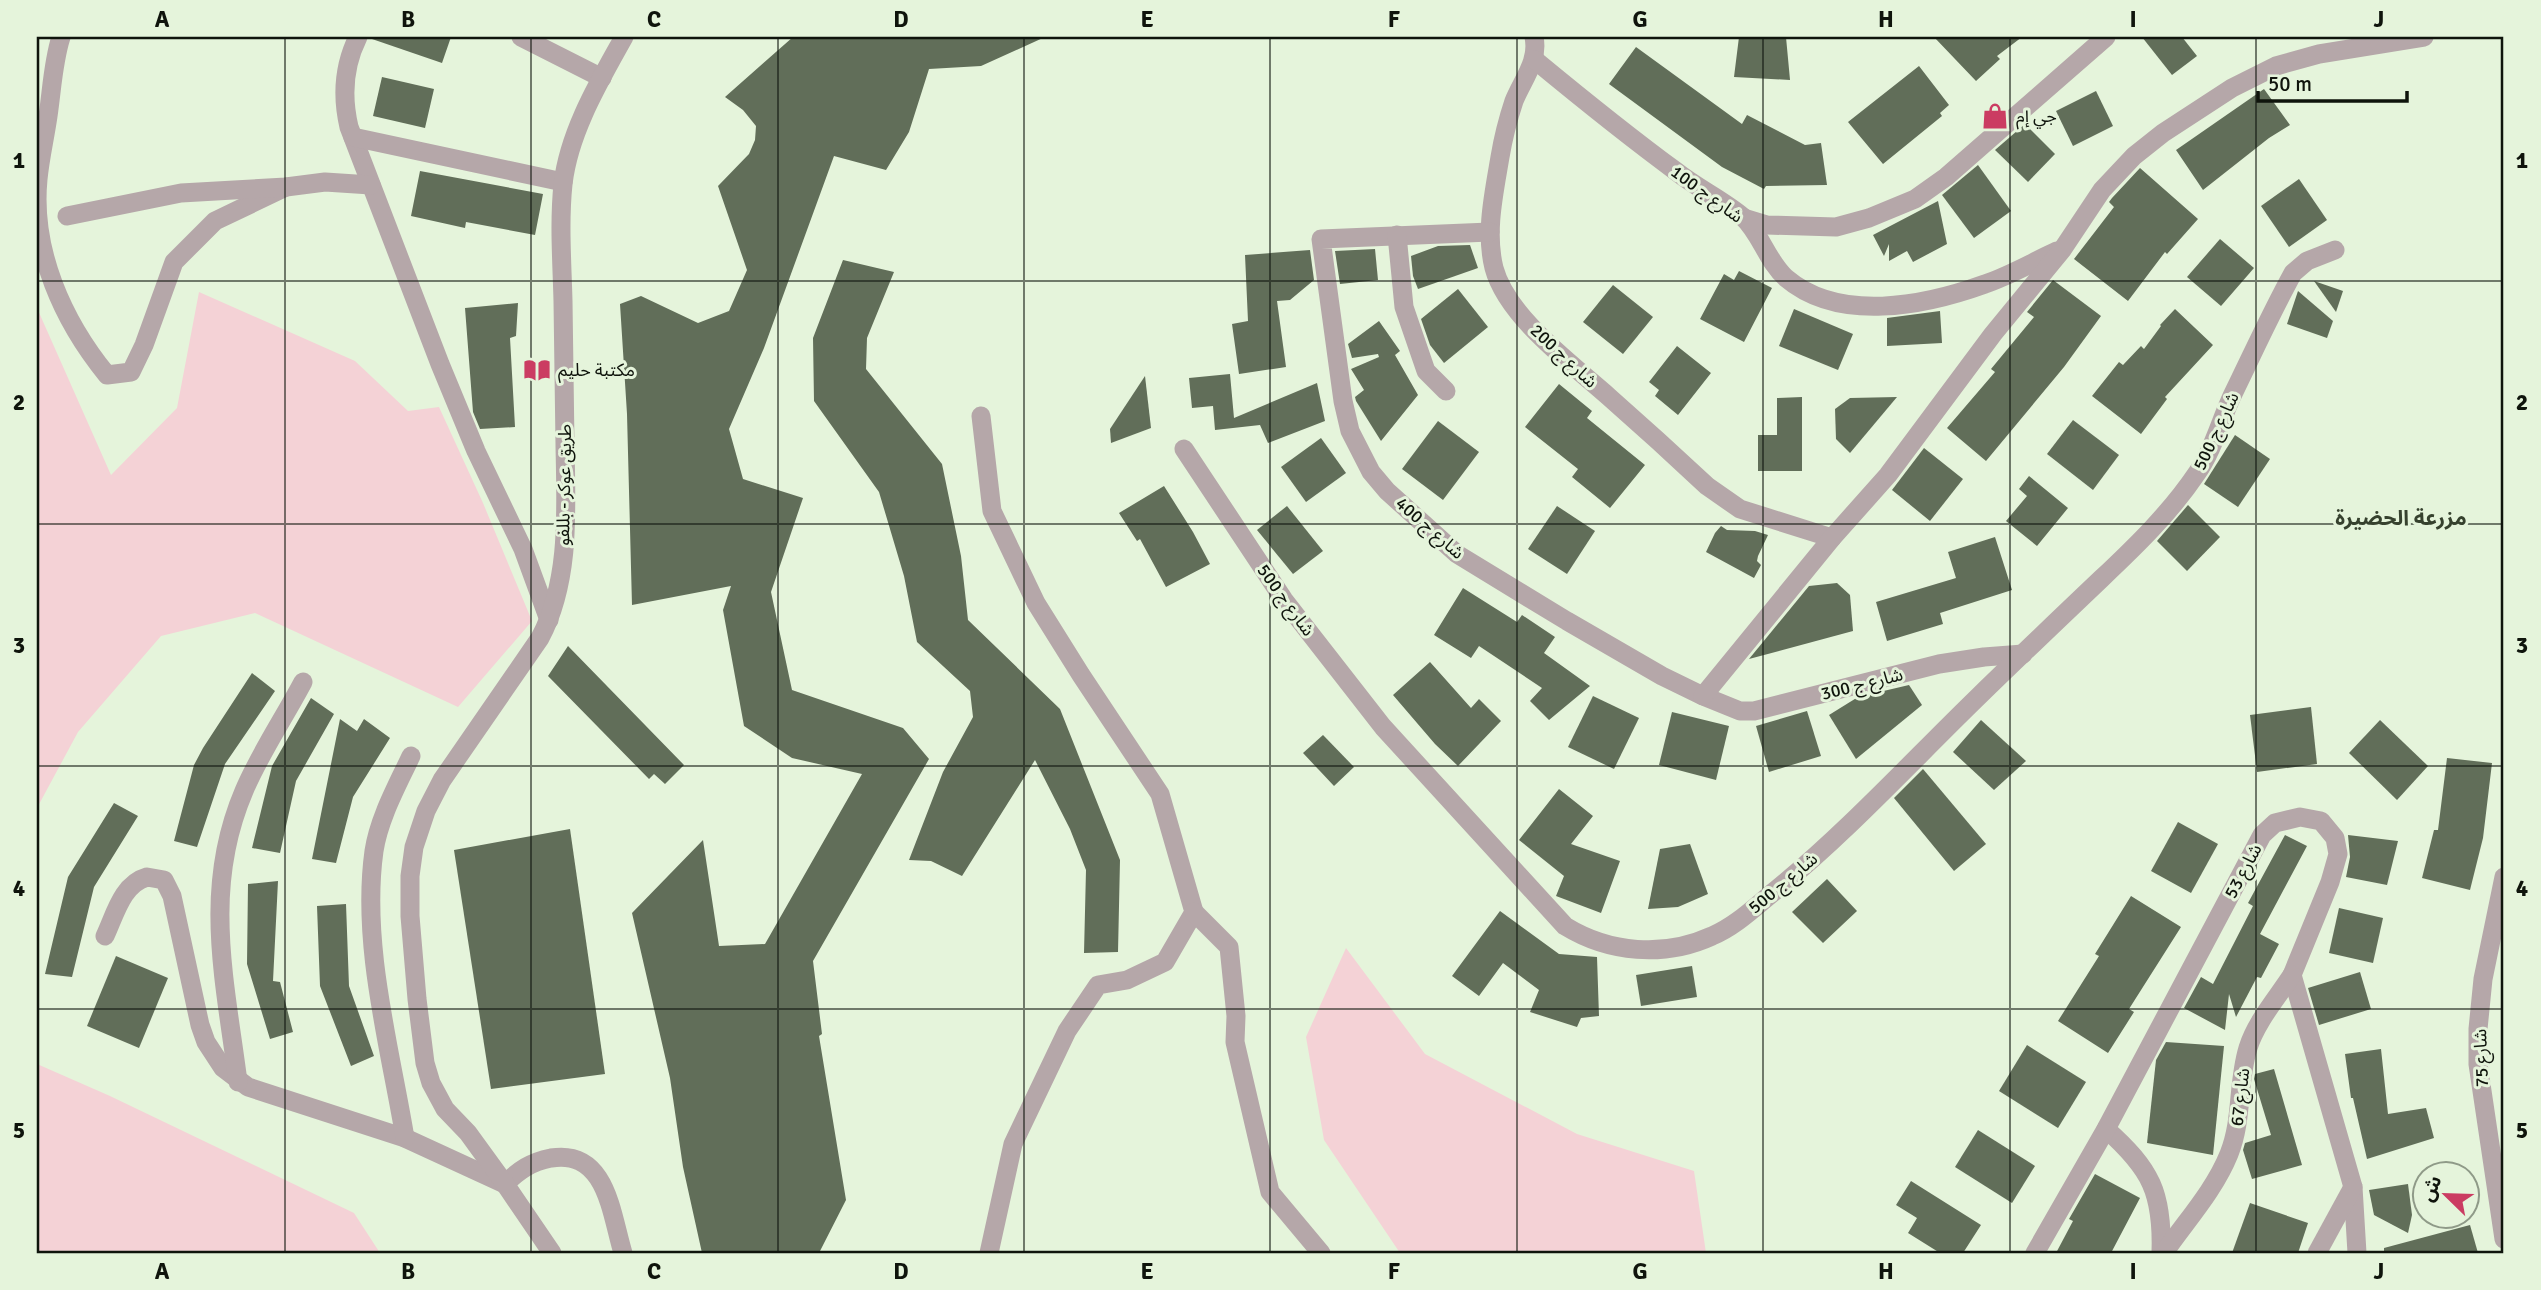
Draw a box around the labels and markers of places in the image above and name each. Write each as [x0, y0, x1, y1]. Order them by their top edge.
shop icon: جي إم [1980, 101, 2010, 131]
place label: جي إم [2016, 105, 2057, 130]
library icon: مكتبة حليم [522, 355, 552, 385]
place label: مكتبة حليم [558, 359, 635, 383]

